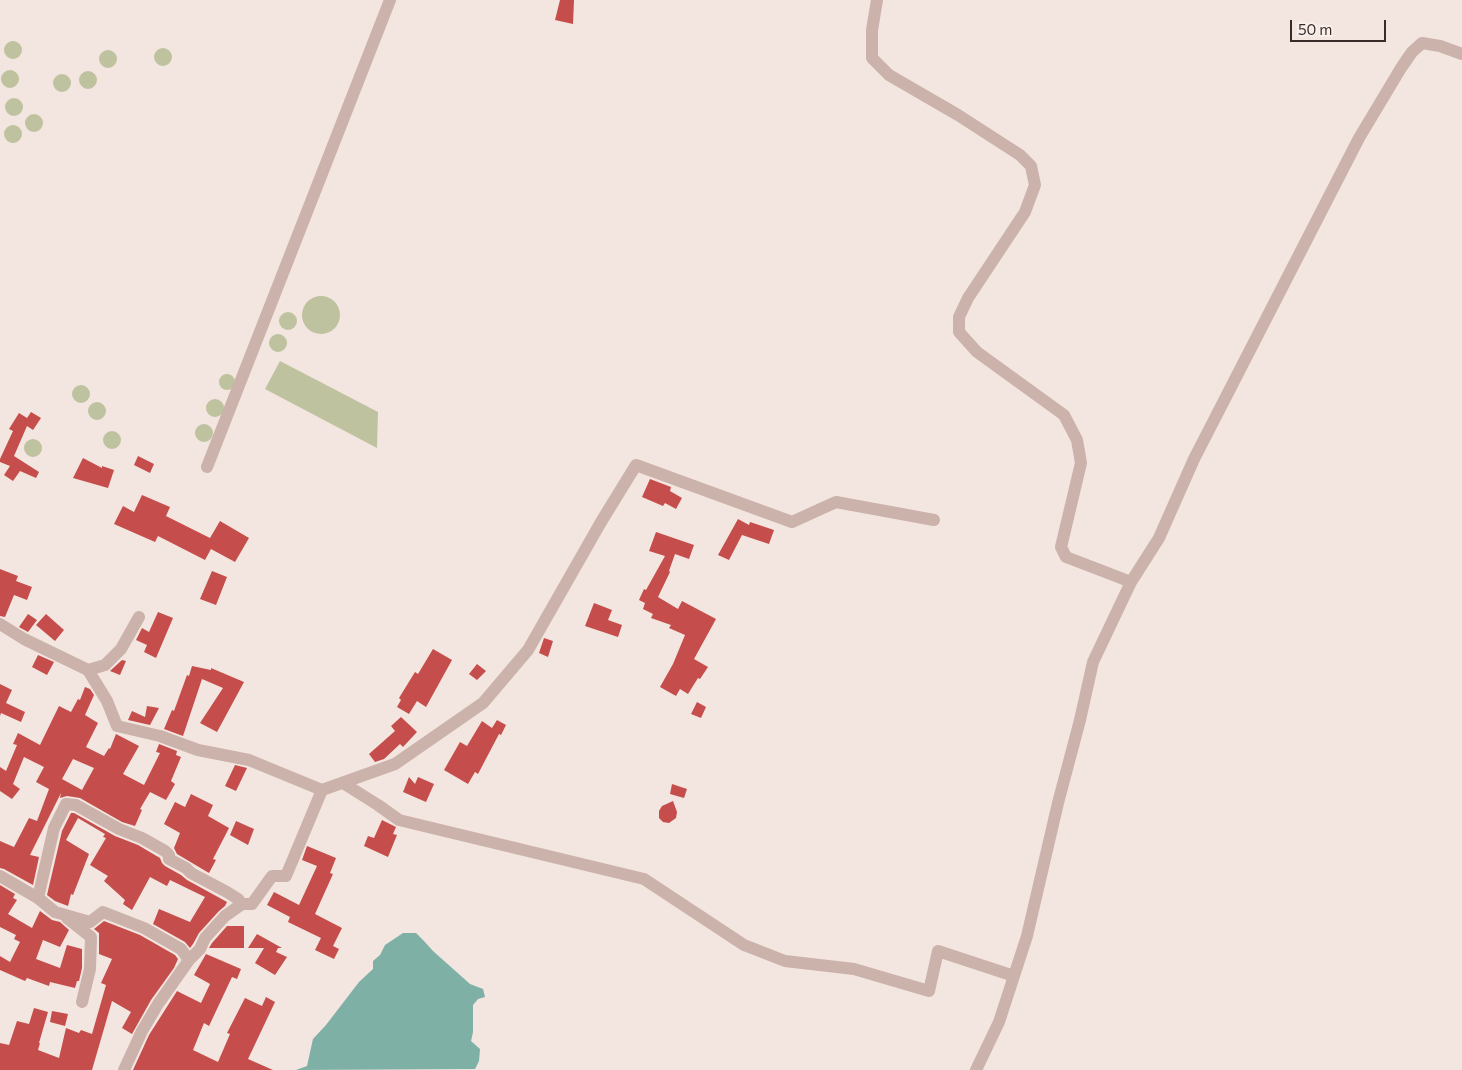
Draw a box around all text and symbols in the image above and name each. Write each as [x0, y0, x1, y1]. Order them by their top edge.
scale bar [1292, 10, 1388, 42]
text: 50 m [1298, 20, 1332, 38]

